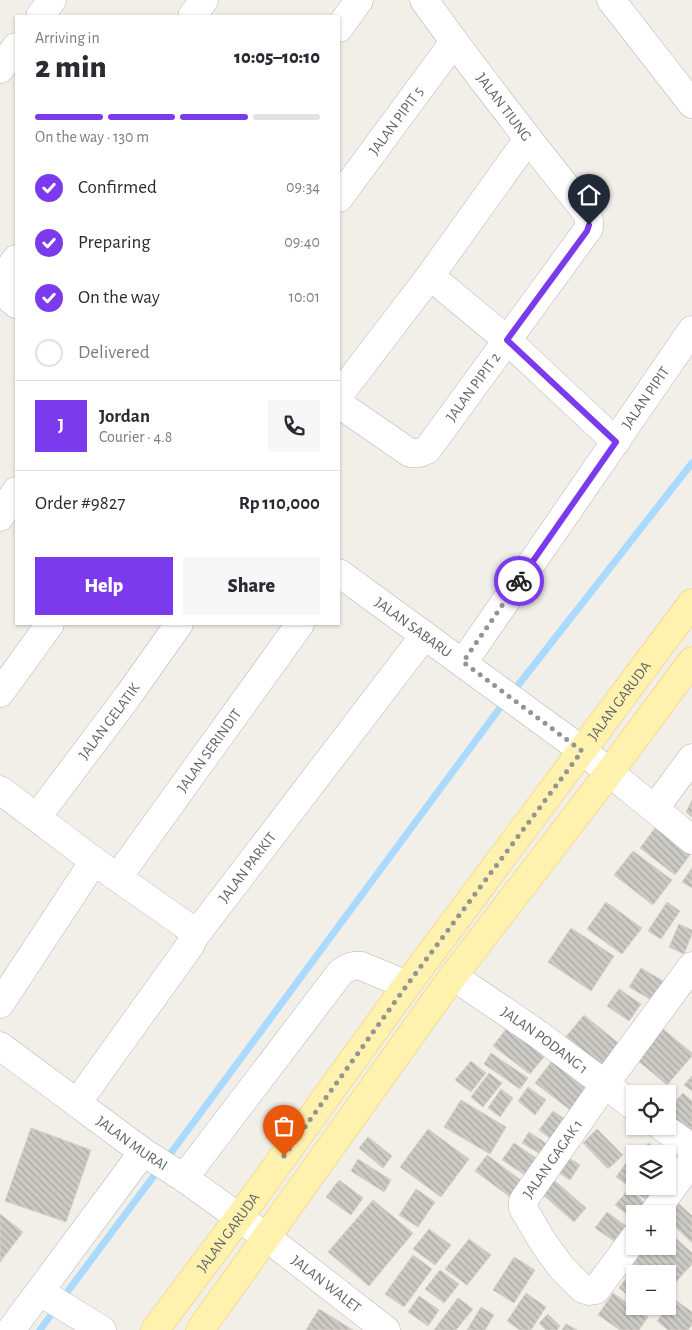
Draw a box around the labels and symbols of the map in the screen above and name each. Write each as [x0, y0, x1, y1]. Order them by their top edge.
street label: JALAN TIUNG [473, 71, 534, 144]
street label: JALAN PIPIT 5 [366, 84, 426, 158]
pin [568, 174, 610, 225]
street label: JALAN PIPIT 2 [443, 350, 504, 424]
street label: JALAN PIPIT [619, 364, 673, 432]
courier [494, 556, 544, 606]
street label: JALAN SABARU [372, 595, 454, 660]
street label: JALAN GARUDA [585, 658, 654, 743]
street label: JALAN GELATIK [76, 680, 143, 762]
street label: JALAN SERINDIT [175, 706, 245, 795]
street label: JALAN PARKIT [216, 829, 280, 906]
street label: JALAN PODANG 1 [498, 1004, 591, 1077]
pin [263, 1105, 305, 1156]
street label: JALAN MURAI [94, 1113, 170, 1174]
street label: JALAN GAGAK 1 [520, 1117, 585, 1201]
street label: JALAN GARUDA [194, 1190, 263, 1275]
street label: JALAN WALET [288, 1253, 364, 1316]

